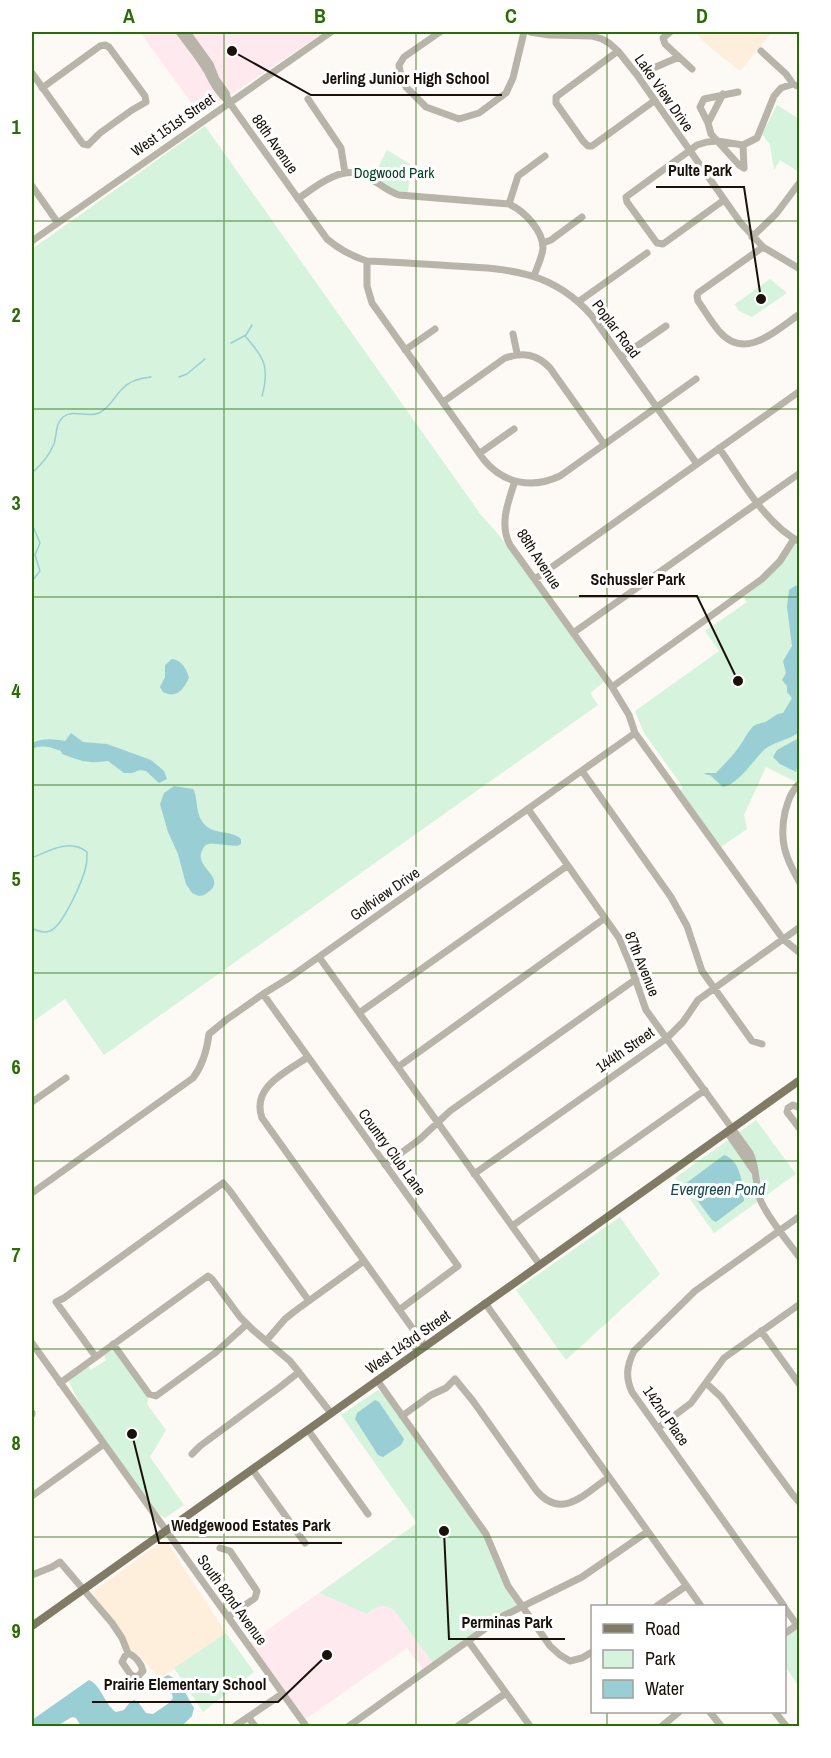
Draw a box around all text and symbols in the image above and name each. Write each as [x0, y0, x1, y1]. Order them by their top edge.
text: A [123, 2, 135, 29]
text: B [314, 2, 326, 29]
text: C [505, 2, 517, 29]
text: D [696, 2, 708, 29]
street label: Lake View Drive [630, 50, 699, 136]
callout: Jerling Junior High School [311, 61, 502, 95]
text: Jerling Junior High School [323, 67, 489, 89]
street label: West 151st Street [127, 88, 219, 161]
street label: 88th Avenue [247, 110, 304, 178]
text: 1 [11, 113, 21, 140]
callout: Pulte Park [656, 153, 744, 187]
text: Pulte Park [668, 159, 733, 181]
park label: Dogwood Park [354, 162, 435, 183]
street label: Poplar Road [587, 295, 645, 362]
text: 2 [11, 301, 21, 328]
text: 3 [11, 489, 21, 516]
street label: 88th Avenue [512, 524, 567, 593]
callout: Schussler Park [579, 562, 697, 596]
text: Schussler Park [591, 568, 686, 590]
text: 4 [11, 677, 21, 704]
street label: Golfview Drive [346, 862, 424, 925]
text: 5 [11, 865, 21, 892]
street label: 87th Avenue [620, 928, 665, 1000]
street label: 144th Street [591, 1021, 659, 1077]
text: 6 [11, 1053, 21, 1080]
street label: Country Club Lane [354, 1104, 431, 1199]
water label: Evergreen Pond [671, 1178, 766, 1200]
text: 7 [11, 1241, 21, 1268]
street label: West 143rd Street [361, 1304, 455, 1379]
street label: 142nd Place [638, 1382, 695, 1450]
text: 8 [11, 1429, 21, 1456]
callout: Wedgewood Estates Park [159, 1509, 342, 1543]
text: Wedgewood Estates Park [171, 1514, 331, 1536]
street label: South 82nd Avenue [192, 1550, 272, 1649]
callout: Perminas Park [449, 1605, 565, 1639]
legend [591, 1605, 786, 1713]
text: Perminas Park [461, 1611, 553, 1633]
text: Road [645, 1616, 680, 1641]
text: 9 [11, 1617, 21, 1644]
text: Park [645, 1646, 676, 1671]
callout: Prairie Elementary School [92, 1668, 278, 1702]
text: Prairie Elementary School [104, 1673, 266, 1695]
text: Water [645, 1676, 684, 1701]

